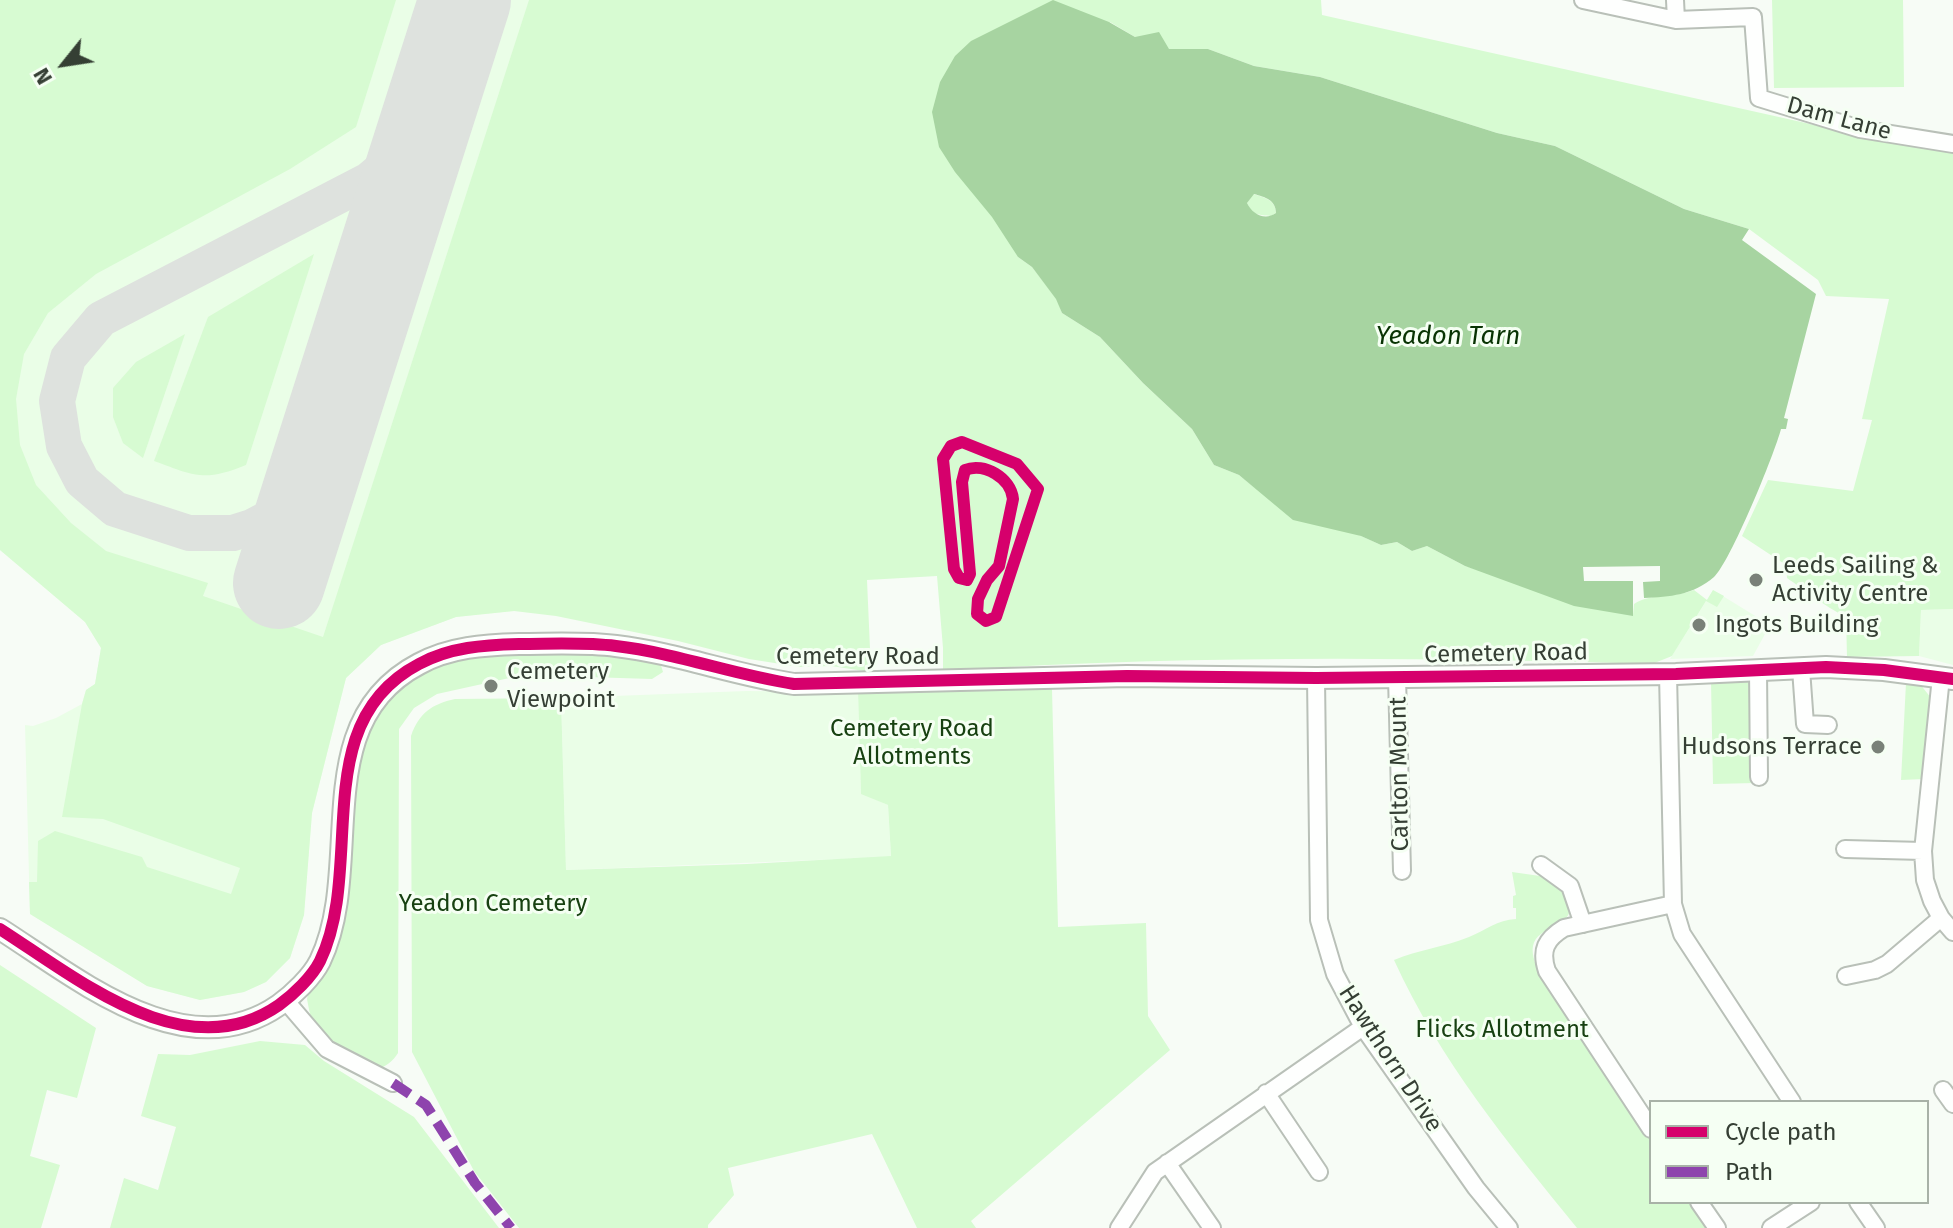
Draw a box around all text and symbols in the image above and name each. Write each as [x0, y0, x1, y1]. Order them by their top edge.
north arrow [24, 24, 104, 104]
text: N [27, 63, 58, 89]
street label: Dam Lane [1784, 91, 1894, 147]
water label: Yeadon Tarn [1376, 321, 1520, 353]
place label: Leeds Sailing & Activity Centre [1772, 552, 1939, 608]
marker: Leeds Sailing & Activity Centre [1747, 571, 1765, 589]
place label: Ingots Building [1715, 611, 1878, 639]
marker: Ingots Building [1690, 616, 1708, 634]
street label: Cemetery Road [1424, 638, 1588, 670]
street label: Cemetery Road [776, 643, 940, 671]
place label: Cemetery Viewpoint [507, 658, 615, 714]
marker: Cemetery Viewpoint [482, 677, 500, 695]
street label: Carlton Mount [1384, 696, 1416, 852]
park label: Cemetery Road Allotments [830, 715, 994, 771]
place label: Hudsons Terrace [1682, 733, 1862, 761]
marker: Hudsons Terrace [1869, 738, 1887, 756]
park label: Yeadon Cemetery [399, 890, 587, 918]
street label: Hawthorn Drive [1332, 980, 1448, 1138]
park label: Flicks Allotment [1415, 1016, 1589, 1044]
legend [1649, 1100, 1929, 1204]
text: Cycle path [1725, 1118, 1837, 1146]
text: Path [1725, 1158, 1773, 1186]

